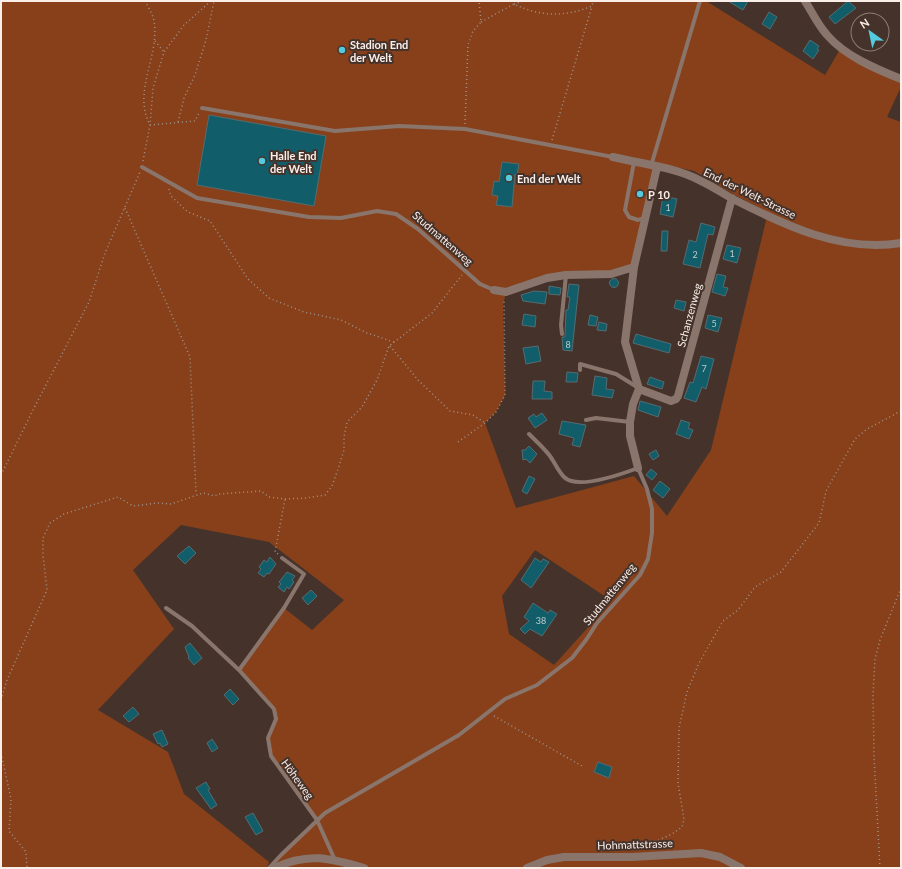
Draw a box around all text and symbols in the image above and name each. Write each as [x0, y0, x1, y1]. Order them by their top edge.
north arrow [850, 12, 890, 52]
text: N [857, 15, 871, 31]
place label: Stadion End der Welt [350, 38, 408, 64]
marker: Stadion End der Welt [337, 45, 347, 55]
place label: Halle End der Welt [270, 149, 317, 175]
marker: Halle End der Welt [257, 156, 267, 166]
street label: End der Welt-Strasse [702, 165, 799, 221]
place label: End der Welt [517, 172, 581, 185]
marker: End der Welt [504, 173, 514, 183]
place label: P 10 [648, 188, 671, 201]
marker: P 10 [635, 189, 645, 199]
house number: 1 [665, 202, 671, 213]
street label: Studmattenweg [410, 208, 476, 268]
house number: 1 [729, 248, 735, 259]
house number: 2 [692, 249, 698, 260]
street label: Schanzenweg [674, 281, 704, 348]
house number: 5 [711, 318, 717, 329]
house number: 8 [565, 339, 571, 350]
house number: 7 [701, 363, 707, 374]
street label: Studmattenweg [580, 560, 638, 628]
house number: 38 [536, 615, 546, 626]
street label: Höheweg [279, 756, 317, 802]
street label: Hohmattstrasse [597, 836, 673, 852]

